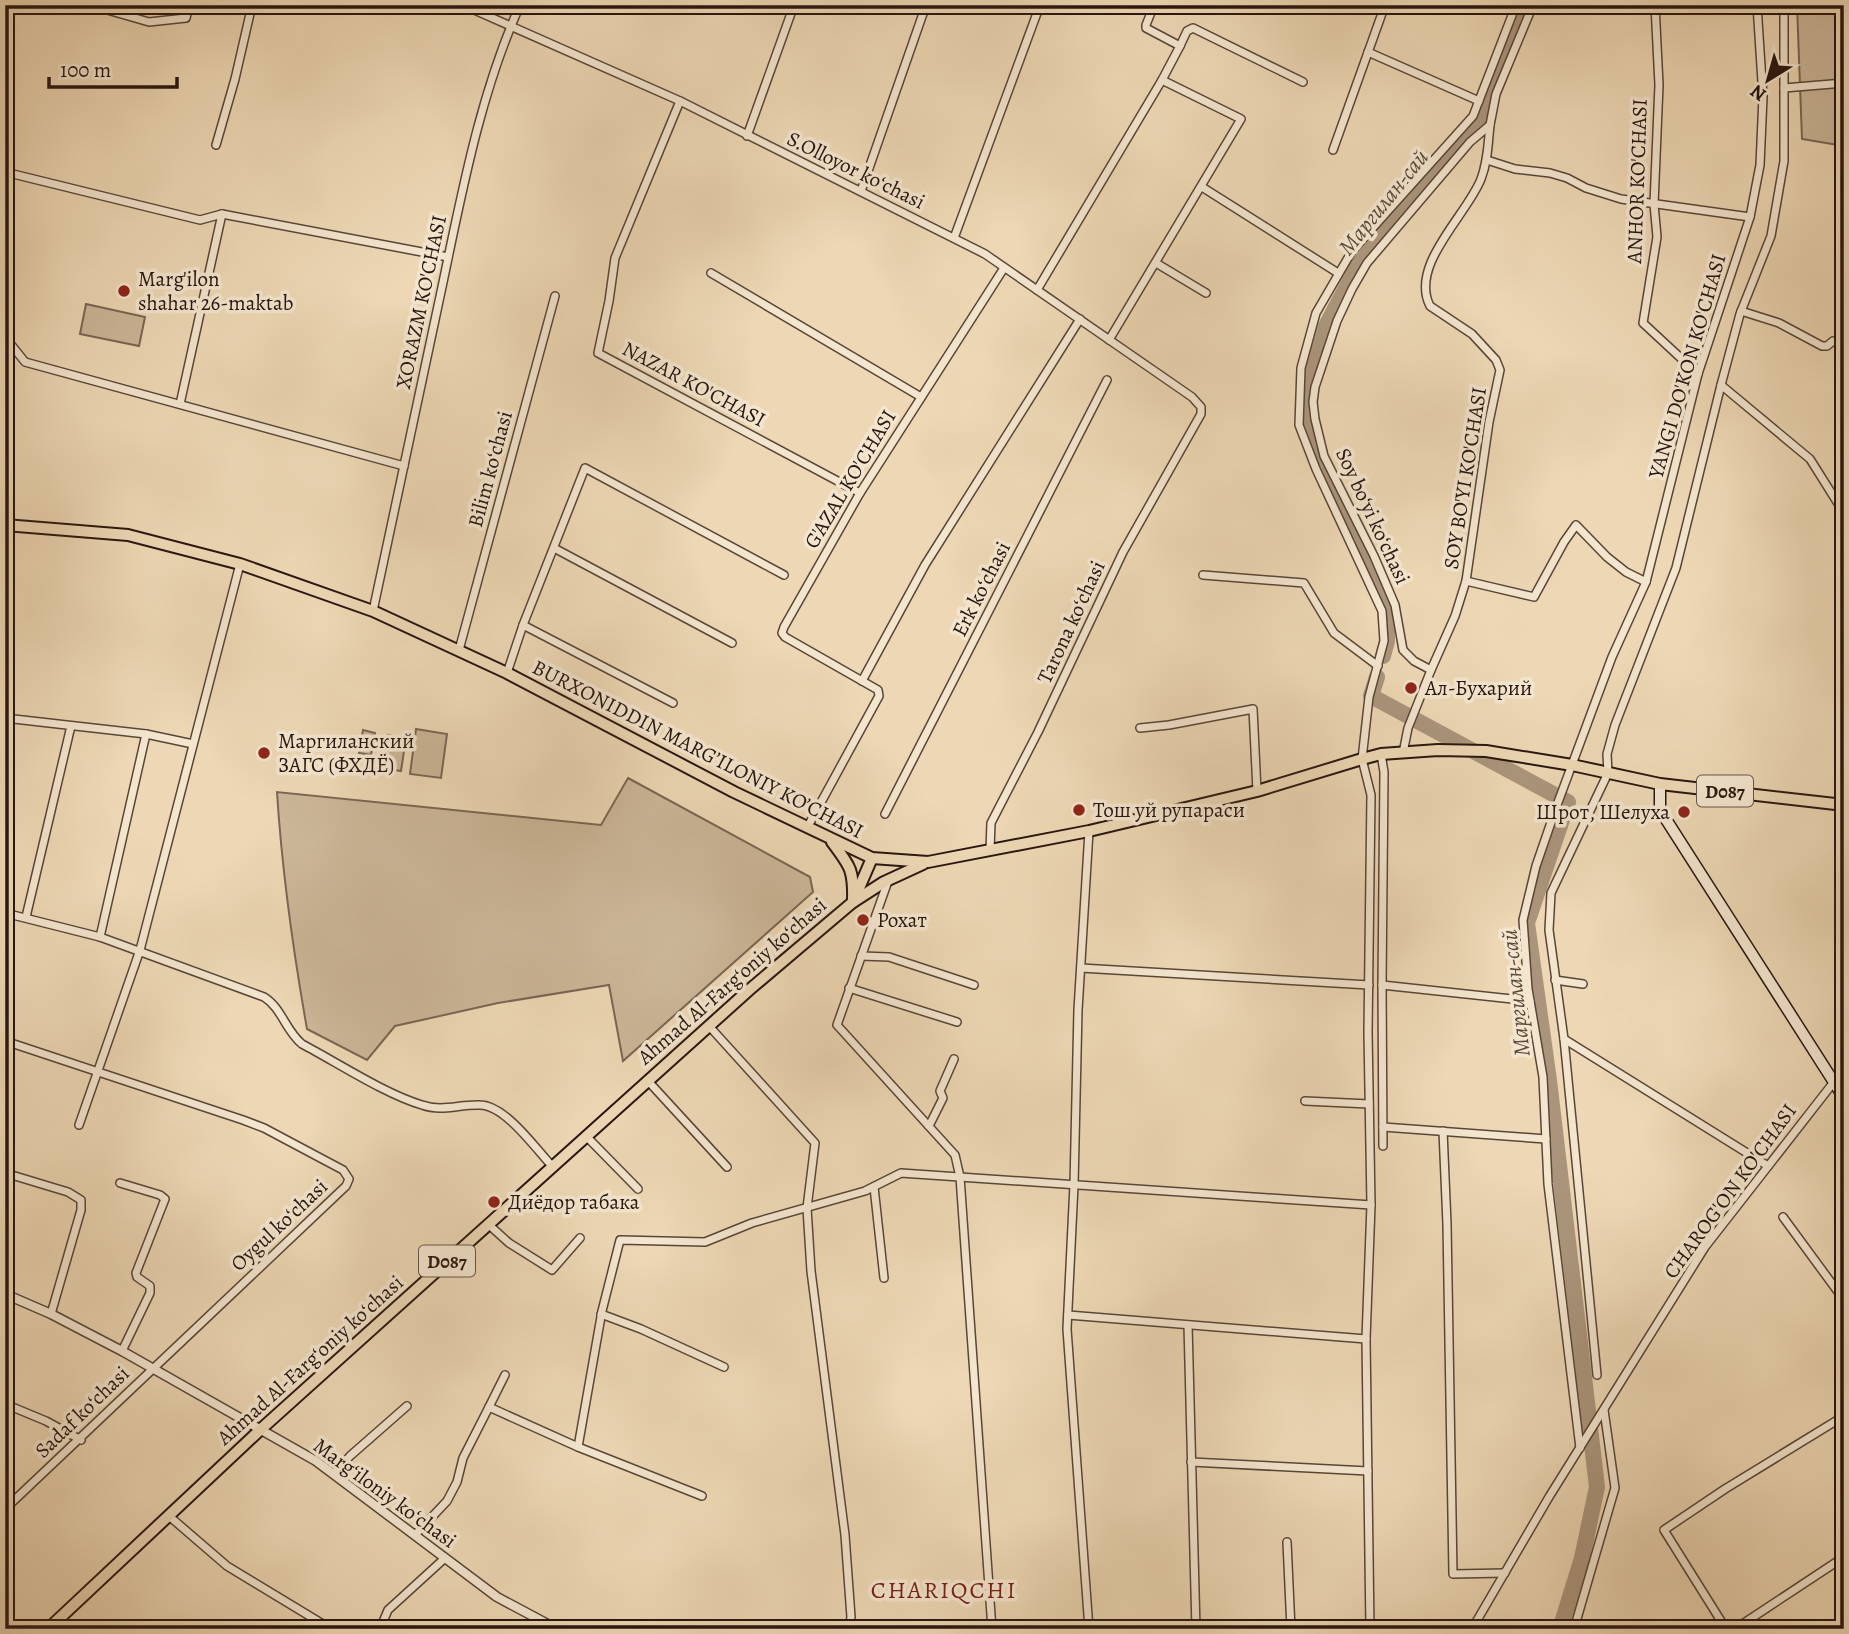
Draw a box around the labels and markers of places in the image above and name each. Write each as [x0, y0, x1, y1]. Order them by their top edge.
place label: Marg'ilon shahar 26-maktab [138, 265, 293, 317]
marker: Marg'ilon shahar 26-maktab [116, 283, 132, 299]
place label: Ал-Бухарий [1424, 674, 1532, 702]
marker: Ал-Бухарий [1403, 680, 1419, 696]
place label: Маргиланский ЗАГС (ФХДЁ) [278, 727, 414, 779]
marker: Маргиланский ЗАГС (ФХДЁ) [256, 745, 272, 761]
place label: Тош уй рупараси [1093, 796, 1245, 824]
place label: Шрот, Шелуха [1536, 798, 1670, 826]
marker: Тош уй рупараси [1071, 802, 1087, 818]
marker: Шрот, Шелуха [1676, 804, 1692, 820]
place label: Рохат [877, 906, 927, 934]
marker: Рохат [855, 912, 871, 928]
place label: Диёдор табака [508, 1188, 640, 1216]
marker: Диёдор табака [486, 1194, 502, 1210]

